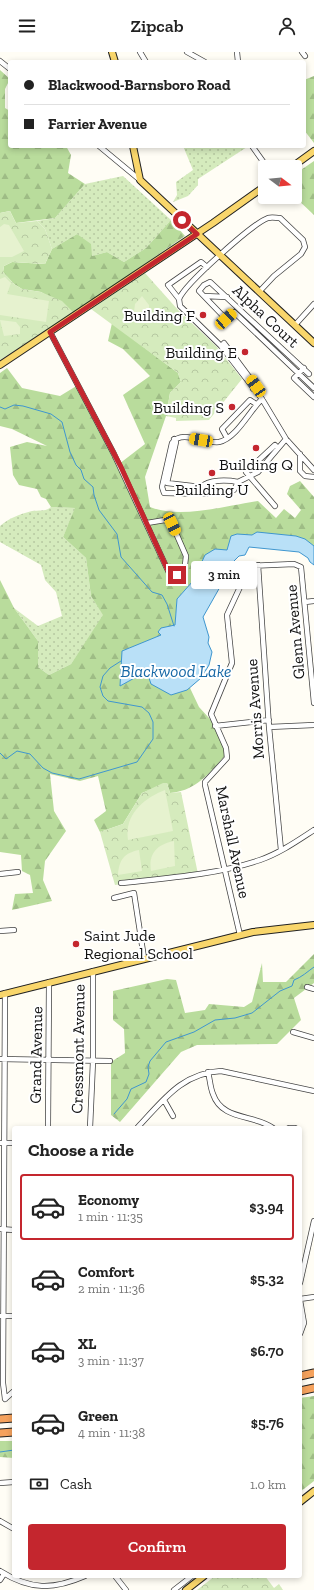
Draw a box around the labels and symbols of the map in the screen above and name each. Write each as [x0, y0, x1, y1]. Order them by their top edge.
north arrow [258, 160, 302, 204]
route start [173, 211, 191, 229]
street label: Alpha Court [229, 280, 303, 352]
place label: Building F [124, 306, 195, 325]
car [213, 307, 239, 331]
marker: Building F [198, 310, 208, 320]
place label: Building E [165, 343, 237, 362]
marker: Building E [240, 347, 250, 357]
car [244, 373, 268, 399]
place label: Building S [153, 398, 224, 417]
marker: Building S [227, 402, 237, 412]
car [188, 432, 214, 448]
marker: Building Q [251, 443, 261, 453]
place label: Building Q [219, 455, 293, 474]
marker: Building U [207, 468, 217, 478]
place label: Building U [175, 480, 249, 499]
car [161, 511, 183, 537]
callout: 3 min [191, 561, 257, 589]
route end [168, 566, 186, 584]
street label: Glenn Avenue [281, 584, 309, 680]
street label: Morris Avenue [242, 658, 268, 760]
water label: Blackwood Lake [121, 661, 231, 681]
street label: Marshall Avenue [212, 784, 254, 900]
place label: Saint Jude Regional School [84, 926, 193, 963]
marker: Saint Jude Regional School [71, 939, 81, 949]
street label: Cressmont Avenue [67, 984, 89, 1114]
street label: Grand Avenue [26, 1006, 46, 1104]

